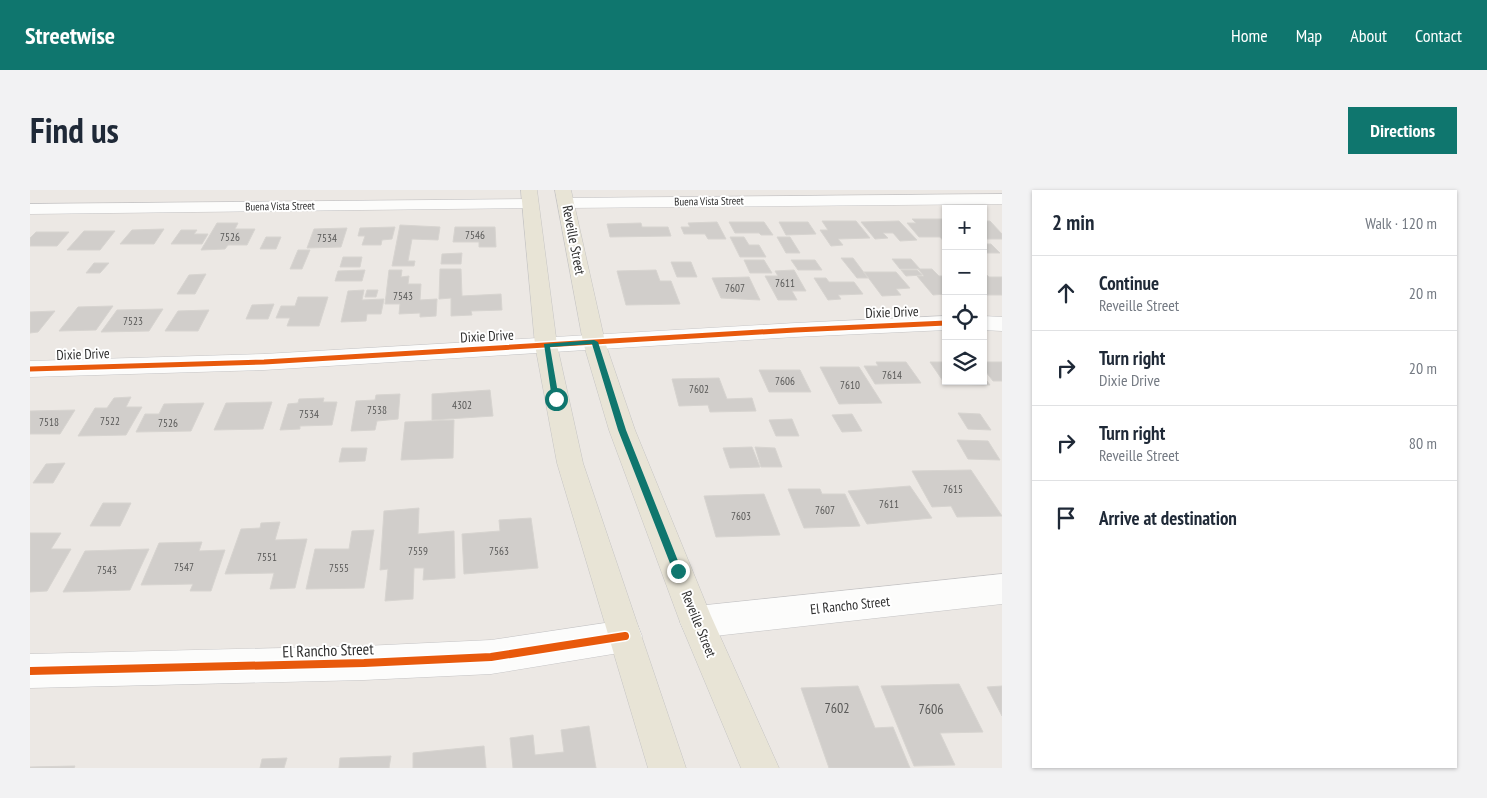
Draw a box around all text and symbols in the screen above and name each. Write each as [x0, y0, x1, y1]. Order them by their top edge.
text: Streetwise [25, 20, 115, 51]
text: Home [1231, 24, 1268, 47]
text: Map [1296, 24, 1322, 47]
text: About [1350, 24, 1387, 47]
text: Contact [1415, 24, 1462, 47]
text: Find us [30, 107, 119, 153]
button: Directions [1348, 107, 1457, 154]
street label: Buena Vista Street [674, 193, 744, 209]
street label: Buena Vista Street [245, 198, 315, 214]
street label: Reveille Street [558, 204, 590, 276]
map controls [942, 205, 987, 385]
button: + [942, 205, 987, 250]
text: 2 min [1052, 209, 1094, 236]
text: Walk · 120 m [1365, 213, 1437, 233]
house number: 7546 [465, 228, 485, 242]
house number: 7526 [220, 230, 240, 244]
house number: 7534 [317, 231, 337, 245]
button: − [942, 250, 987, 295]
text: Continue [1099, 271, 1159, 295]
house number: 7611 [775, 276, 795, 290]
icon: ahead [1052, 279, 1080, 307]
house number: 7607 [725, 281, 745, 295]
text: 20 m [1409, 283, 1437, 303]
house number: 7543 [393, 289, 413, 303]
button: locate [942, 295, 987, 340]
text: Reveille Street [1099, 295, 1179, 315]
street label: Dixie Drive [865, 302, 919, 322]
house number: 7523 [123, 314, 143, 328]
street label: Dixie Drive [460, 326, 514, 346]
button: layers [942, 340, 987, 385]
street label: Dixie Drive [56, 344, 110, 364]
text: Turn right [1099, 346, 1165, 370]
icon: right [1052, 354, 1080, 382]
text: 20 m [1409, 358, 1437, 378]
house number: 7614 [882, 368, 902, 382]
text: Dixie Drive [1099, 370, 1160, 390]
house number: 7606 [775, 374, 795, 388]
house number: 7610 [840, 378, 860, 392]
house number: 7602 [689, 382, 709, 396]
route start [545, 388, 568, 411]
house number: 4302 [452, 398, 472, 412]
house number: 7538 [367, 403, 387, 417]
house number: 7534 [299, 407, 319, 421]
house number: 7522 [100, 414, 120, 428]
house number: 7518 [39, 415, 59, 429]
house number: 7526 [158, 416, 178, 430]
text: Turn right [1099, 421, 1165, 445]
icon: right [1052, 429, 1080, 457]
text: 80 m [1409, 433, 1437, 453]
text: Reveille Street [1099, 445, 1179, 465]
house number: 7615 [943, 482, 963, 496]
house number: 7611 [879, 497, 899, 511]
house number: 7607 [815, 503, 835, 517]
icon: arrive [1052, 504, 1080, 532]
text: Arrive at destination [1099, 506, 1237, 530]
house number: 7603 [731, 509, 751, 523]
house number: 7559 [408, 544, 428, 558]
house number: 7563 [489, 544, 509, 558]
house number: 7551 [257, 550, 277, 564]
house number: 7547 [174, 560, 194, 574]
route end [667, 560, 690, 583]
house number: 7555 [329, 561, 349, 575]
house number: 7543 [97, 563, 117, 577]
street label: Reveille Street [678, 588, 721, 660]
street label: El Rancho Street [809, 592, 891, 618]
street label: El Rancho Street [282, 638, 375, 662]
house number: 7602 [824, 699, 850, 717]
house number: 7606 [918, 700, 944, 718]

